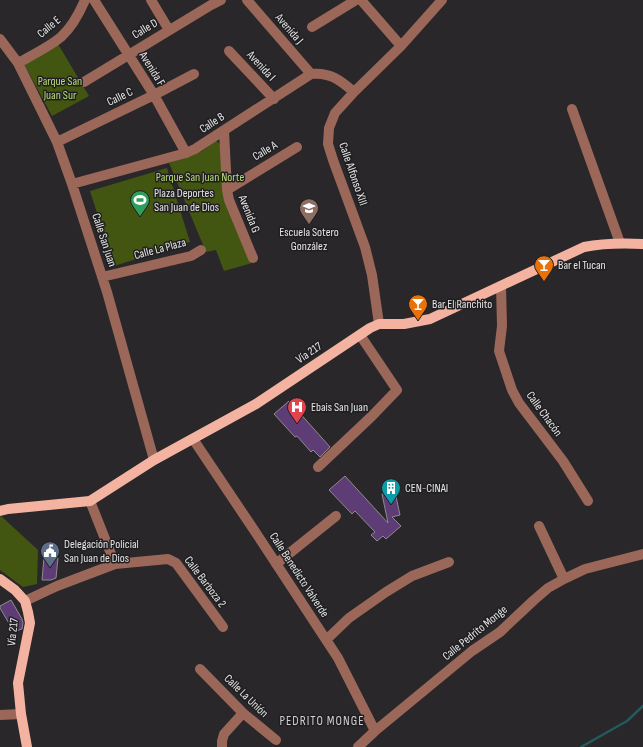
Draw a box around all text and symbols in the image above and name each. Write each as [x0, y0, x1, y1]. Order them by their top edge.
street label: Avenida J [271, 10, 306, 47]
street label: Calle E [34, 13, 64, 41]
street label: Calle D [129, 15, 161, 42]
street label: Avenida I [243, 47, 279, 84]
street label: Avenida F [135, 48, 169, 89]
park label: Parque San Juan Sur [38, 74, 82, 103]
street label: Calle C [104, 84, 136, 110]
street label: Calle B [197, 109, 227, 137]
street label: Calle A [250, 137, 281, 164]
street label: Calle Alfonso XIII [335, 140, 371, 208]
park label: Parque San Juan Norte [156, 170, 244, 185]
place label: Plaza Deportes San Juan de Dios [154, 186, 219, 215]
sports icon: Plaza Deportes San Juan de Dios [129, 189, 151, 217]
street label: Avenida G [234, 192, 263, 235]
school or university icon: Escuela Sotero González [298, 197, 320, 225]
street label: Calle San Juan [88, 211, 120, 269]
place label: Escuela Sotero González [279, 225, 339, 254]
street label: Calle La Plaza [132, 235, 188, 263]
bar icon: Bar el Tucan [533, 254, 555, 282]
place label: Bar el Tucan [558, 258, 606, 273]
bar icon: Bar El Ranchito [407, 293, 429, 321]
place label: Bar El Ranchito [432, 297, 492, 312]
street label: Vía 217 [293, 339, 325, 367]
street label: Calle Chacón [523, 389, 565, 439]
hospital icon: Ebais San Juan [286, 396, 308, 424]
place label: Ebais San Juan [311, 400, 368, 415]
building icon: CEN-CINAI [380, 477, 402, 505]
place label: CEN-CINAI [405, 481, 448, 496]
street label: Calle Benedicto Valverde [266, 530, 332, 620]
place label: Delegación Policial San Juan de Dios [64, 537, 139, 566]
public building icon: Delegación Policial San Juan de Dios [39, 540, 61, 568]
street label: Calle Barboza 2 [181, 553, 229, 611]
street label: Calle Pedrito Monge [439, 602, 511, 664]
street label: Vía 217 [4, 617, 22, 647]
street label: Calle La Unión [221, 671, 271, 721]
district label: PEDRITO MONGE [279, 713, 365, 729]

